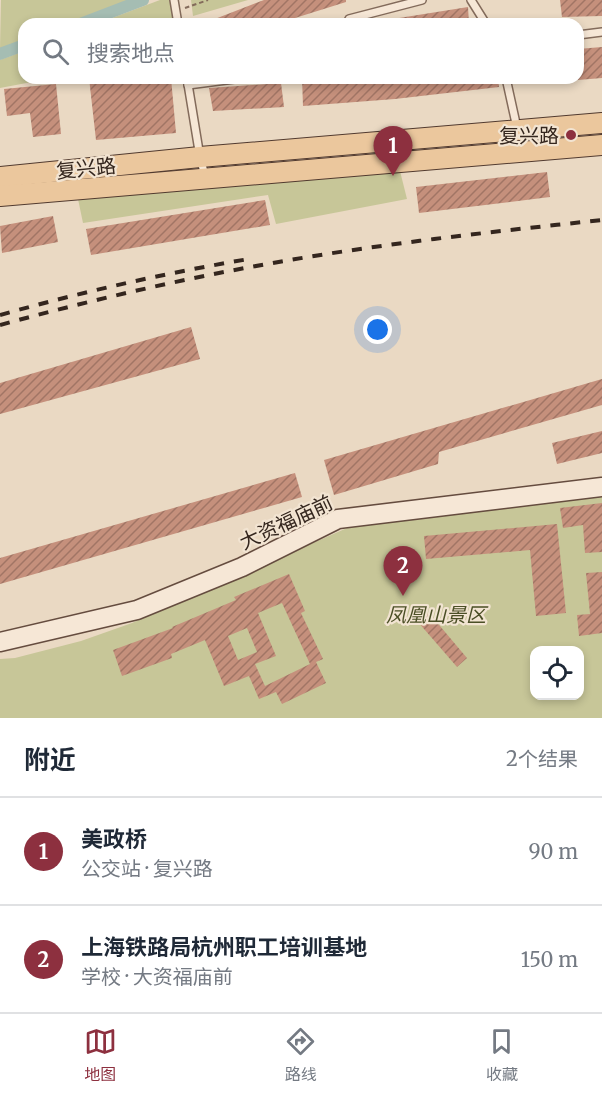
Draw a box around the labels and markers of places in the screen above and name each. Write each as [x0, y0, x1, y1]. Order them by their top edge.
place label: 复兴路 [499, 123, 559, 148]
pin: 1 [374, 126, 412, 176]
marker: 复兴路 [564, 128, 578, 142]
pin: 2 [384, 546, 422, 596]

